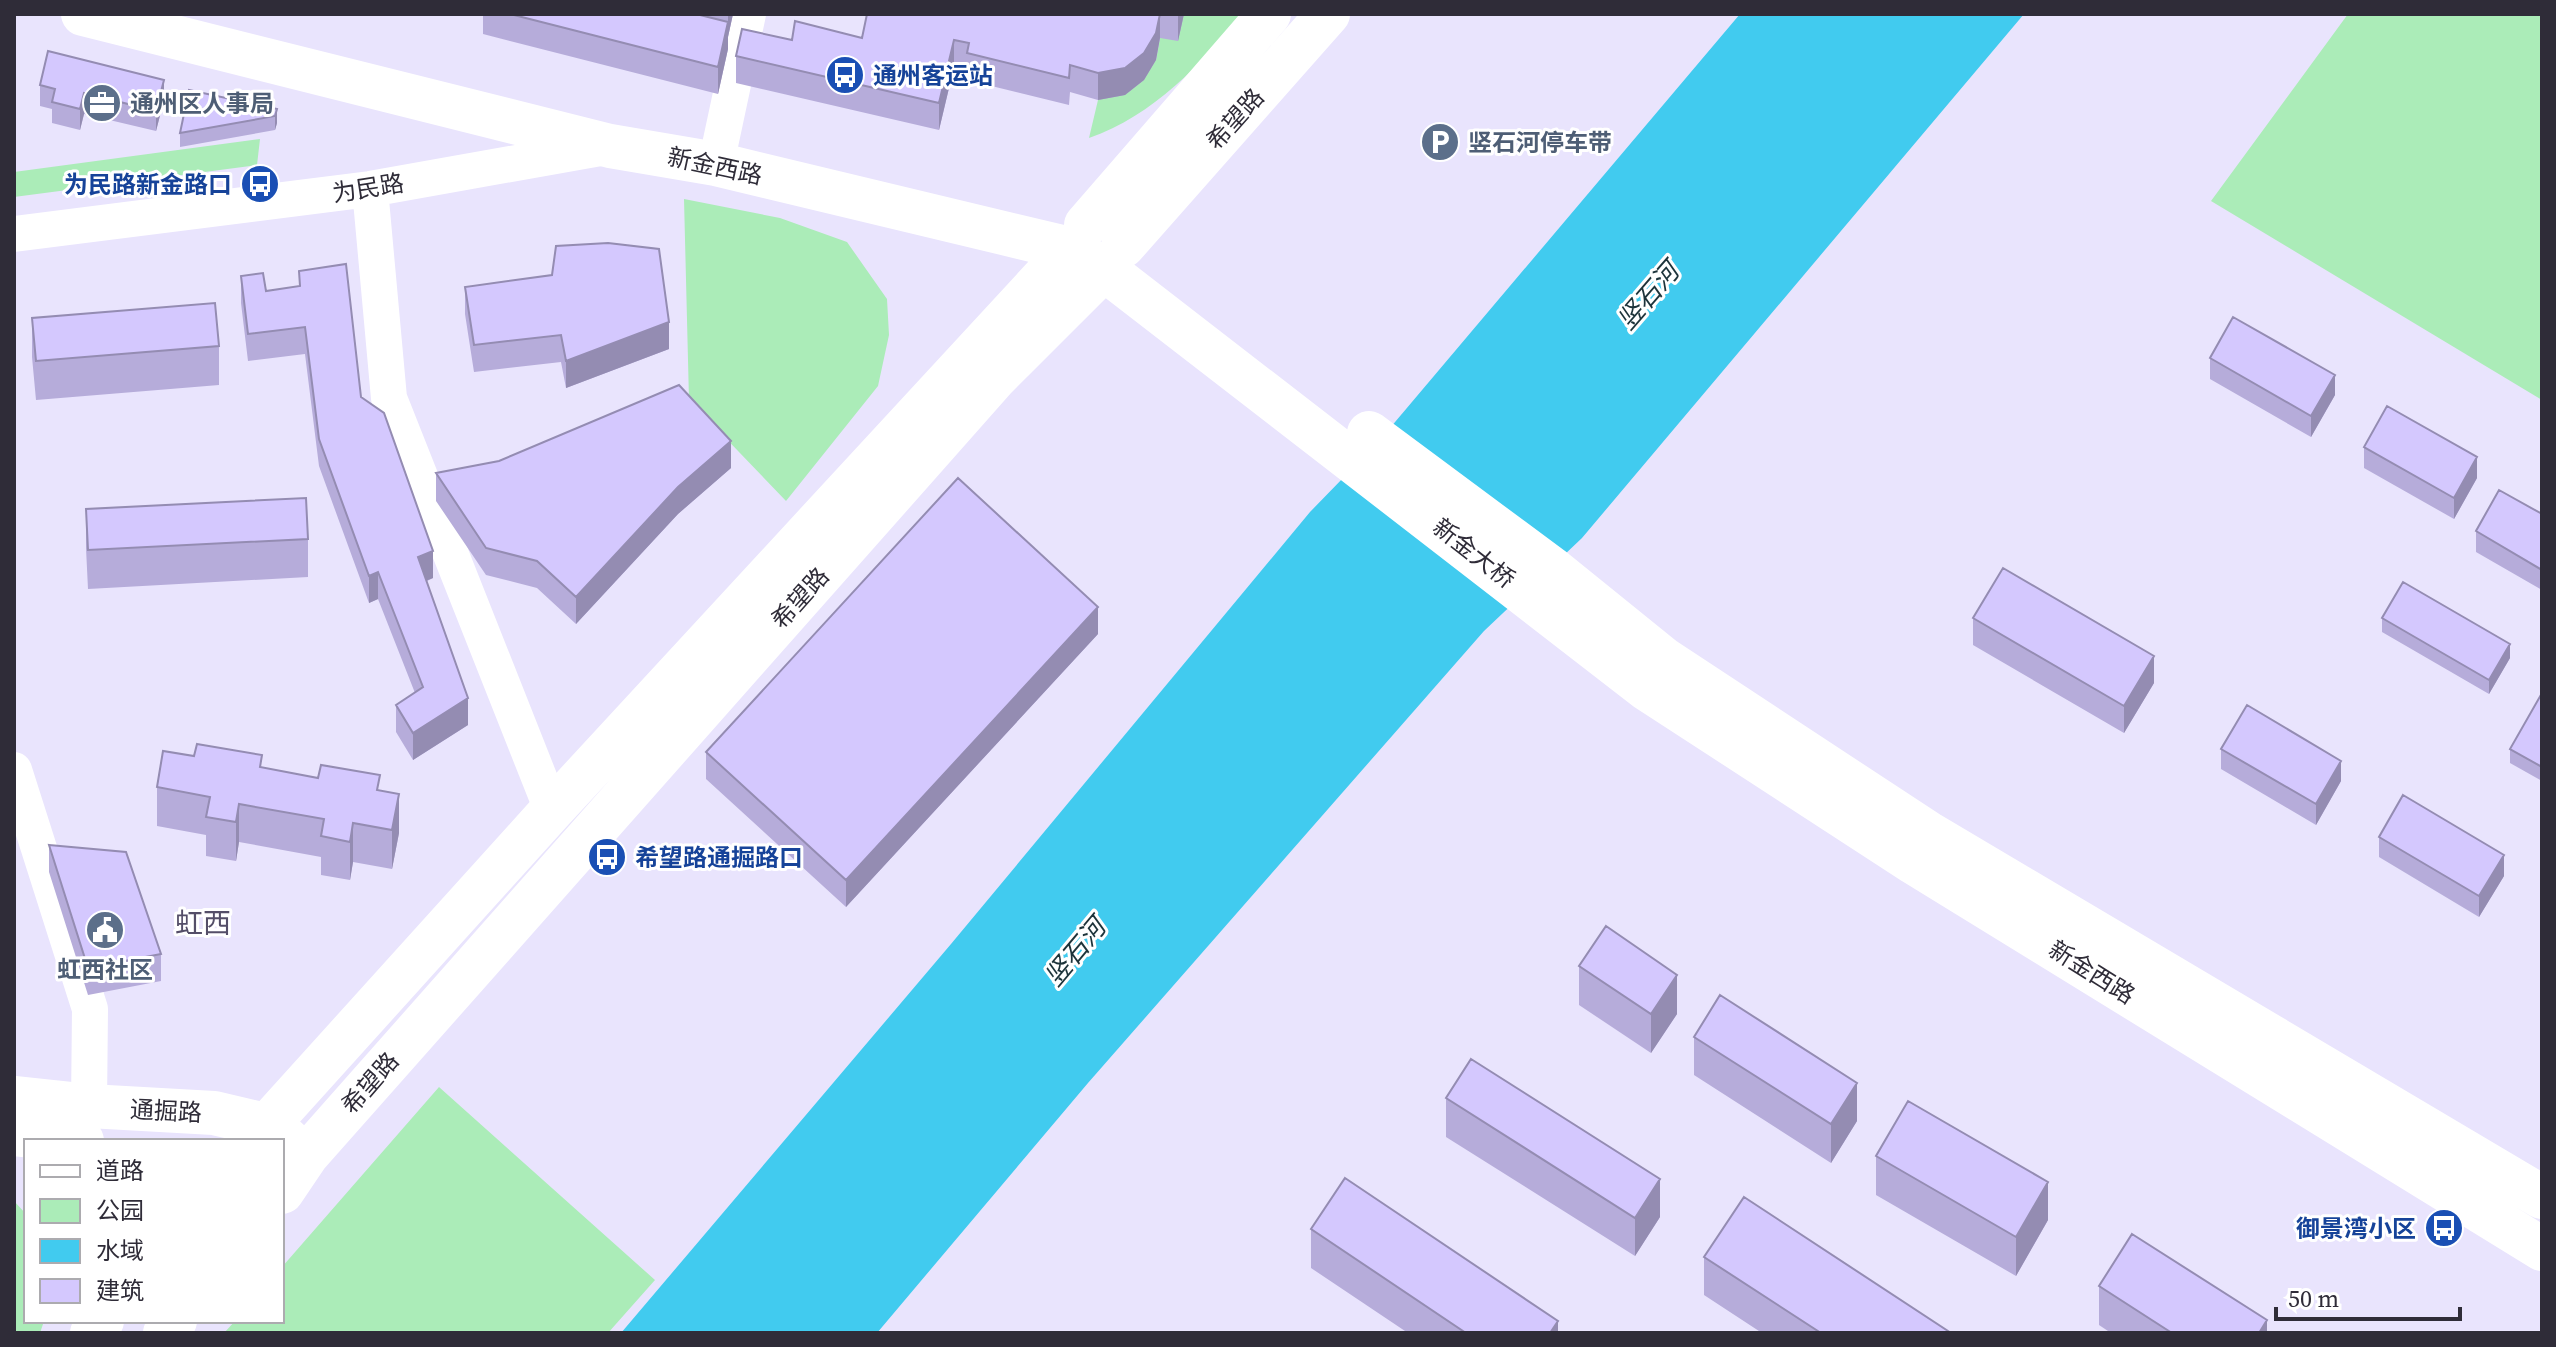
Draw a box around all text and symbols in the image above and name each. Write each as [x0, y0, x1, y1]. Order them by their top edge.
bus stop icon: 通州客运站 [824, 54, 866, 96]
place label: 通州客运站 [873, 59, 993, 92]
street label: 希望路 [1199, 81, 1271, 157]
office icon: 通州区人事局 [81, 82, 123, 124]
place label: 通州区人事局 [130, 87, 274, 120]
parking icon: 竖石河停车带 [1419, 121, 1461, 163]
place label: 竖石河停车带 [1468, 126, 1612, 159]
street label: 新金西路 [665, 140, 765, 192]
bus stop icon: 为民路新金路口 [239, 163, 281, 205]
street label: 为民路 [330, 166, 406, 210]
place label: 为民路新金路口 [64, 168, 232, 201]
water label: 竖石河 [1609, 251, 1690, 337]
street label: 新金大桥 [1426, 510, 1522, 596]
street label: 希望路 [764, 560, 836, 636]
bus stop icon: 希望路通掘路口 [586, 836, 628, 878]
place label: 希望路通掘路口 [635, 841, 803, 874]
district label: 虹西 [175, 904, 231, 942]
water label: 竖石河 [1036, 907, 1117, 993]
public building icon: 虹西社区 [84, 909, 126, 951]
street label: 新金西路 [2043, 933, 2141, 1011]
place label: 虹西社区 [57, 953, 153, 986]
street label: 希望路 [334, 1045, 406, 1121]
street label: 通掘路 [129, 1093, 203, 1129]
legend [24, 1139, 284, 1323]
text: 道路 [96, 1154, 144, 1187]
text: 公园 [96, 1194, 144, 1227]
bus stop icon: 御景湾小区 [2423, 1207, 2465, 1249]
place label: 御景湾小区 [2296, 1212, 2416, 1245]
text: 水域 [96, 1234, 144, 1267]
scale bar [2276, 1271, 2460, 1321]
text: 建筑 [96, 1274, 144, 1307]
text: 50 m [2288, 1282, 2339, 1315]

